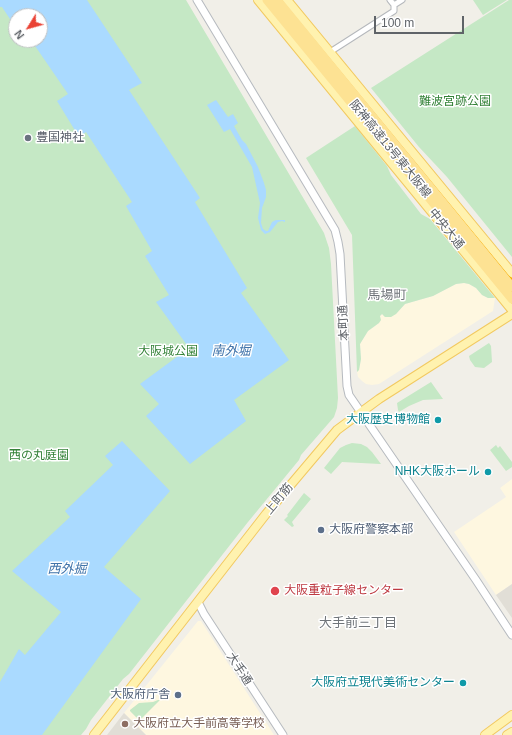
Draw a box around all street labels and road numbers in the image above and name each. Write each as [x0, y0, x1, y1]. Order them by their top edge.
street label: 阪神高速13号東大阪線 [346, 97, 434, 201]
street label: 中央大通 [425, 206, 467, 252]
street label: 本町通 [336, 305, 352, 341]
street label: 上町筋 [262, 481, 296, 517]
street label: 大手通 [223, 650, 255, 688]

